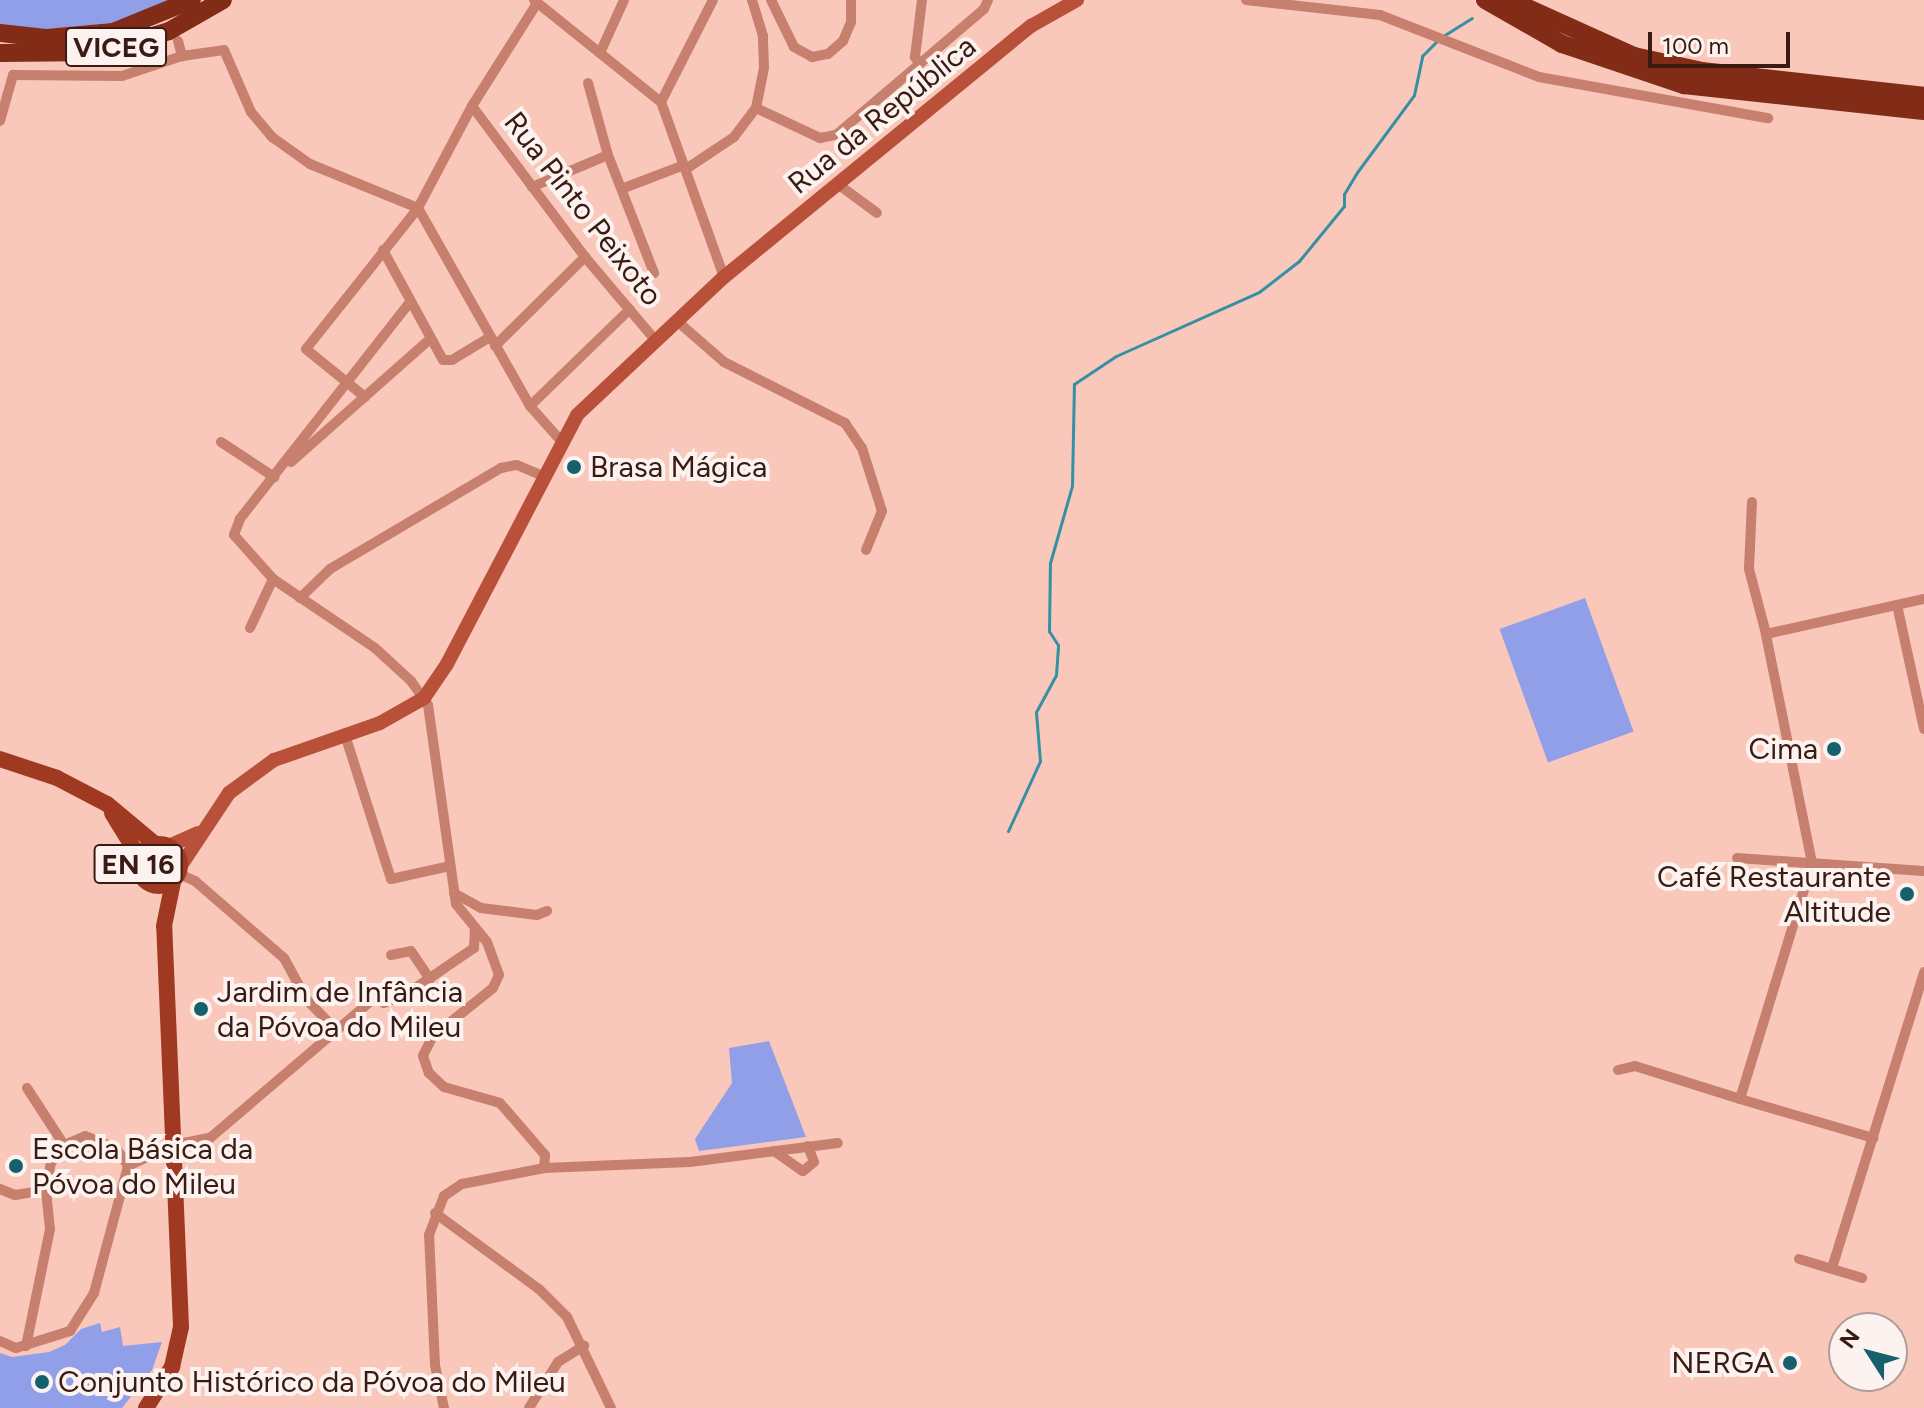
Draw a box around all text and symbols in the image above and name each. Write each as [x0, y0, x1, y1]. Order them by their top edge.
scale bar [1652, 16, 1794, 66]
road number: VICEG [64, 23, 168, 71]
street label: Rua da República [781, 28, 983, 202]
text: 100 m [1662, 31, 1729, 60]
street label: Rua Pinto Peixoto [496, 105, 670, 313]
place label: Brasa Mágica [590, 449, 767, 485]
marker: Brasa Mágica [565, 458, 583, 476]
place label: Cima [1749, 731, 1818, 767]
marker: Cima [1825, 740, 1843, 758]
road number: EN 16 [92, 840, 184, 888]
place label: Café Restaurante Altitude [1657, 859, 1891, 930]
marker: Café Restaurante Altitude [1898, 885, 1916, 903]
place label: Jardim de Infância da Póvoa do Mileu [217, 974, 463, 1044]
marker: Jardim de Infância da Póvoa do Mileu [192, 1000, 210, 1018]
place label: Escola Básica da Póvoa do Mileu [32, 1131, 253, 1202]
marker: Escola Básica da Póvoa do Mileu [7, 1157, 25, 1175]
north arrow [1828, 1312, 1908, 1392]
text: N [1834, 1324, 1866, 1354]
place label: NERGA [1671, 1345, 1774, 1381]
marker: NERGA [1781, 1354, 1799, 1372]
place label: Conjunto Histórico da Póvoa do Mileu [58, 1364, 566, 1400]
marker: Conjunto Histórico da Póvoa do Mileu [33, 1373, 51, 1391]

